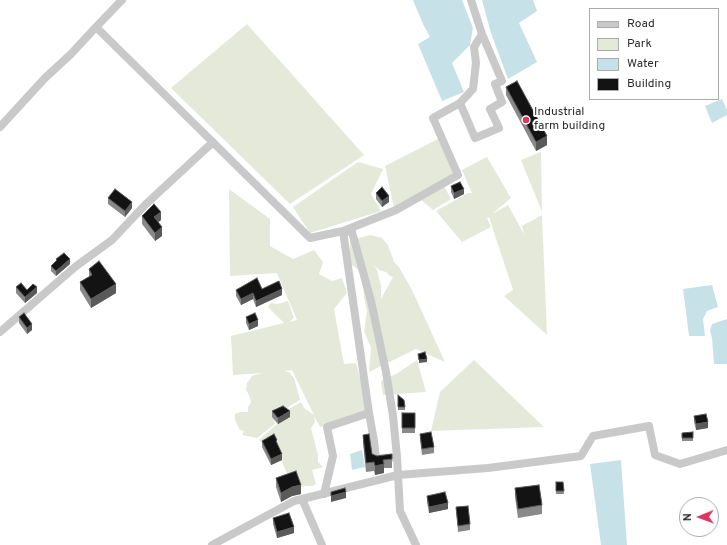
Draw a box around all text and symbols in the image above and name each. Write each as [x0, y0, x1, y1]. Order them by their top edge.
legend [589, 8, 719, 100]
text: Road [627, 16, 655, 32]
text: Park [627, 36, 652, 52]
text: Water [627, 56, 659, 72]
text: Building [627, 76, 671, 92]
place label: Industrial farm building [534, 106, 605, 134]
marker: Industrial farm building [521, 115, 531, 125]
north arrow [679, 497, 719, 537]
text: N [681, 513, 695, 521]

